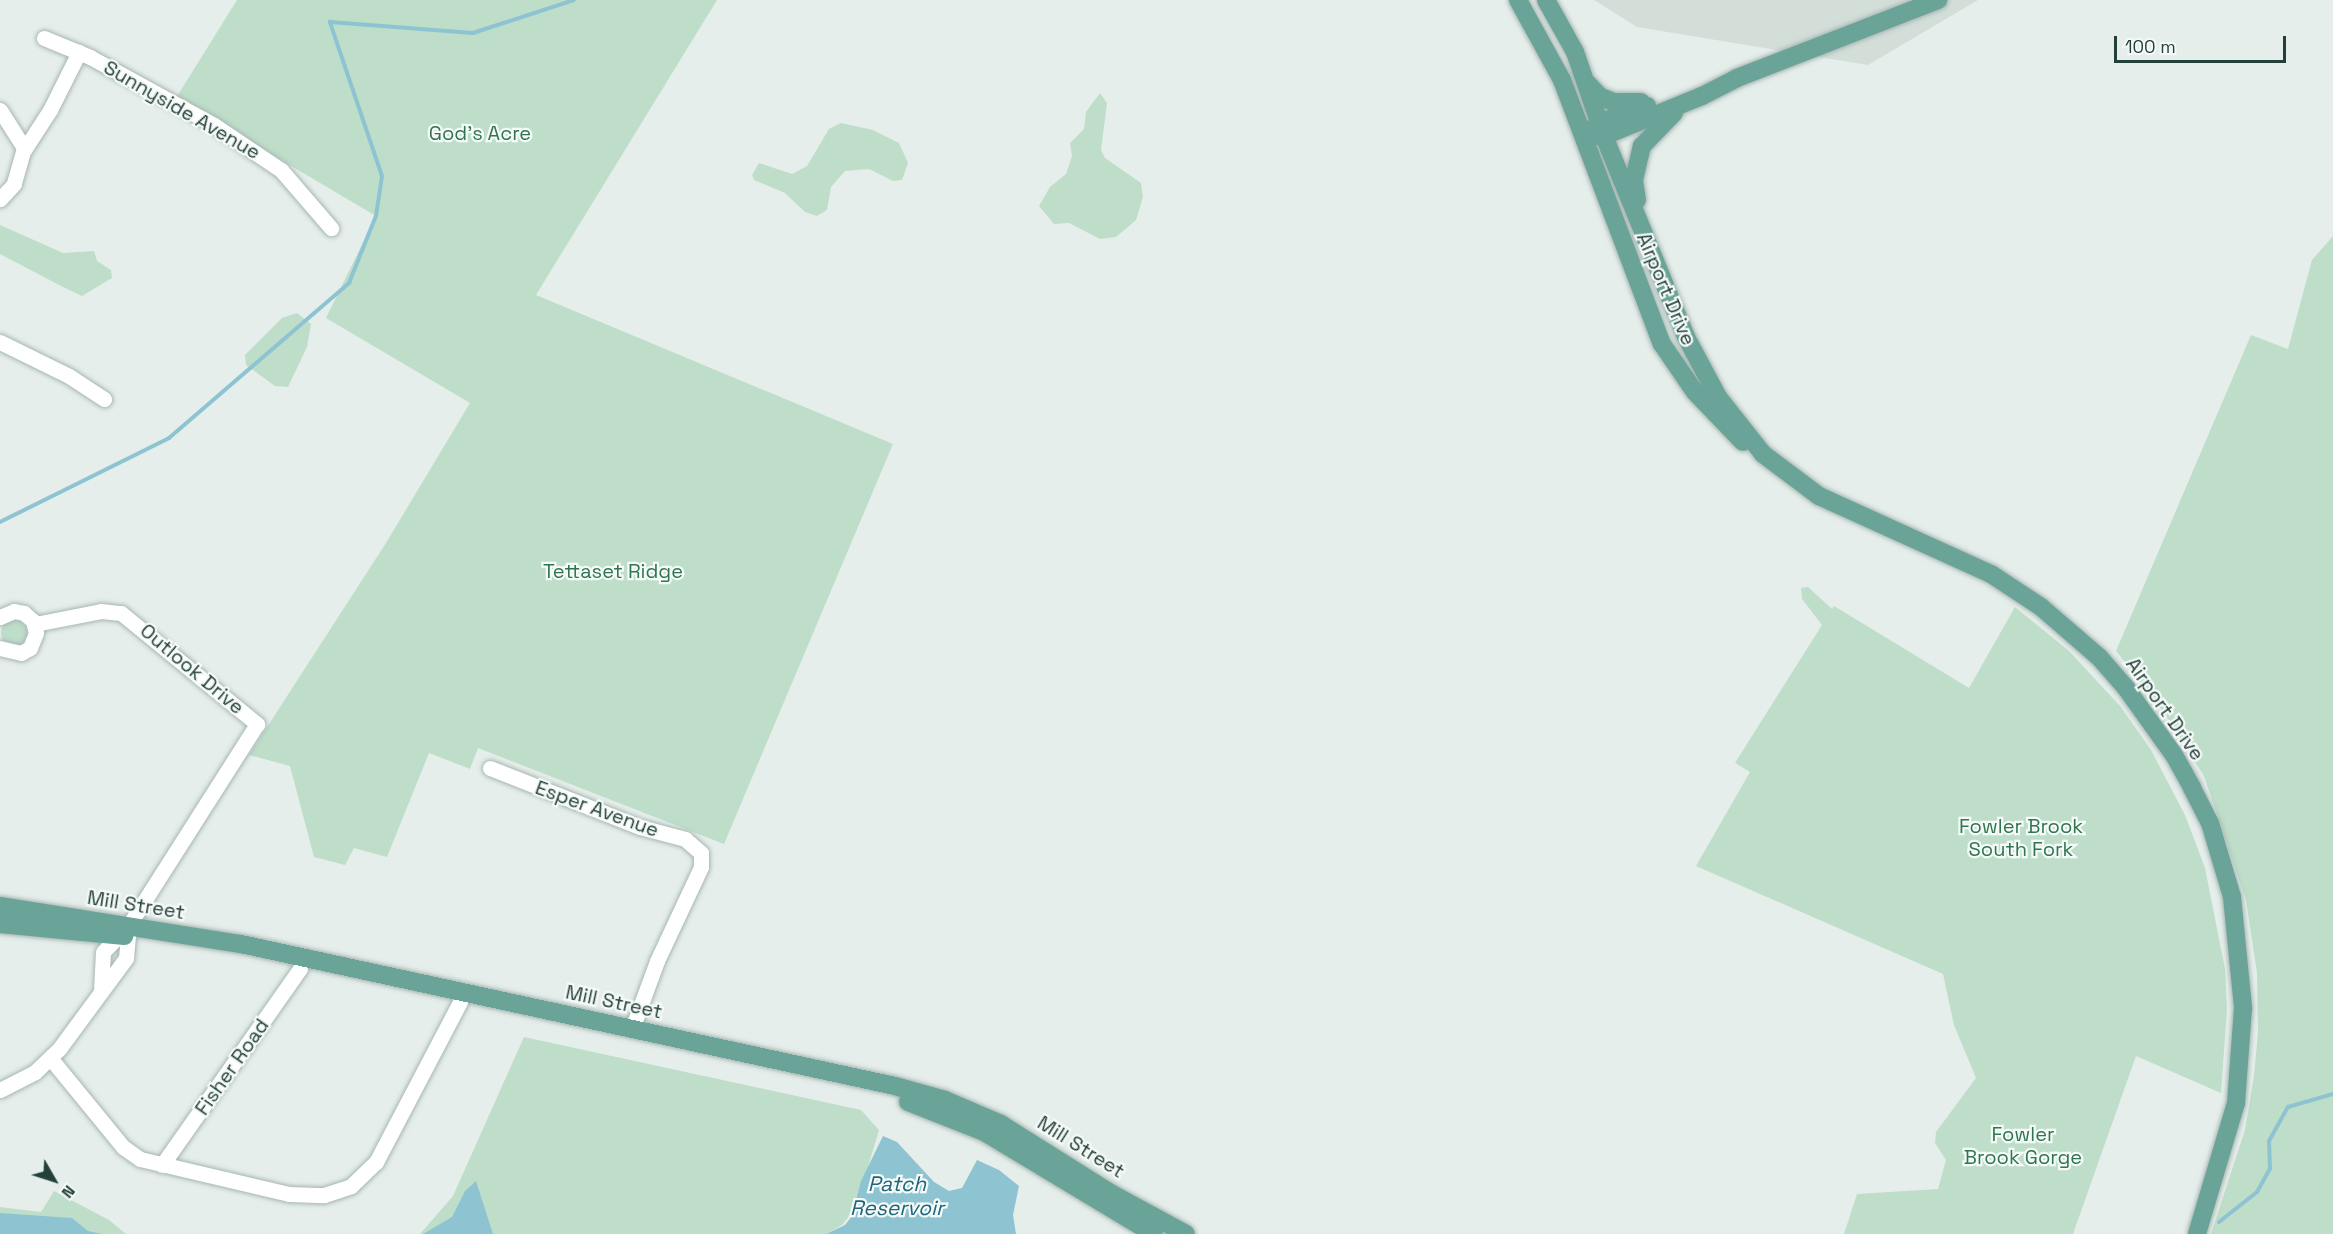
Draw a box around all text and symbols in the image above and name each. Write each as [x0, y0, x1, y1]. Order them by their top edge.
scale bar [2117, 24, 2290, 62]
text: 100 m [2125, 35, 2176, 58]
street label: Sunnyside Avenue [99, 55, 265, 165]
park label: God's Acre [429, 121, 531, 145]
street label: Airport Drive [1631, 229, 1701, 349]
park label: Tettaset Ridge [543, 559, 683, 583]
street label: Outlook Drive [135, 619, 249, 719]
street label: Airport Drive [2121, 653, 2209, 765]
street label: Esper Avenue [532, 776, 662, 842]
park label: Fowler Brook South Fork [1959, 814, 2083, 861]
street label: Mill Street [86, 885, 186, 925]
street label: Mill Street [563, 980, 665, 1024]
street label: Fisher Road [190, 1014, 274, 1120]
street label: Mill Street [1033, 1111, 1129, 1183]
park label: Fowler Brook Gorge [1964, 1123, 2082, 1170]
north arrow [24, 1150, 84, 1210]
water label: Patch Reservoir [850, 1171, 944, 1221]
text: N [57, 1181, 80, 1202]

